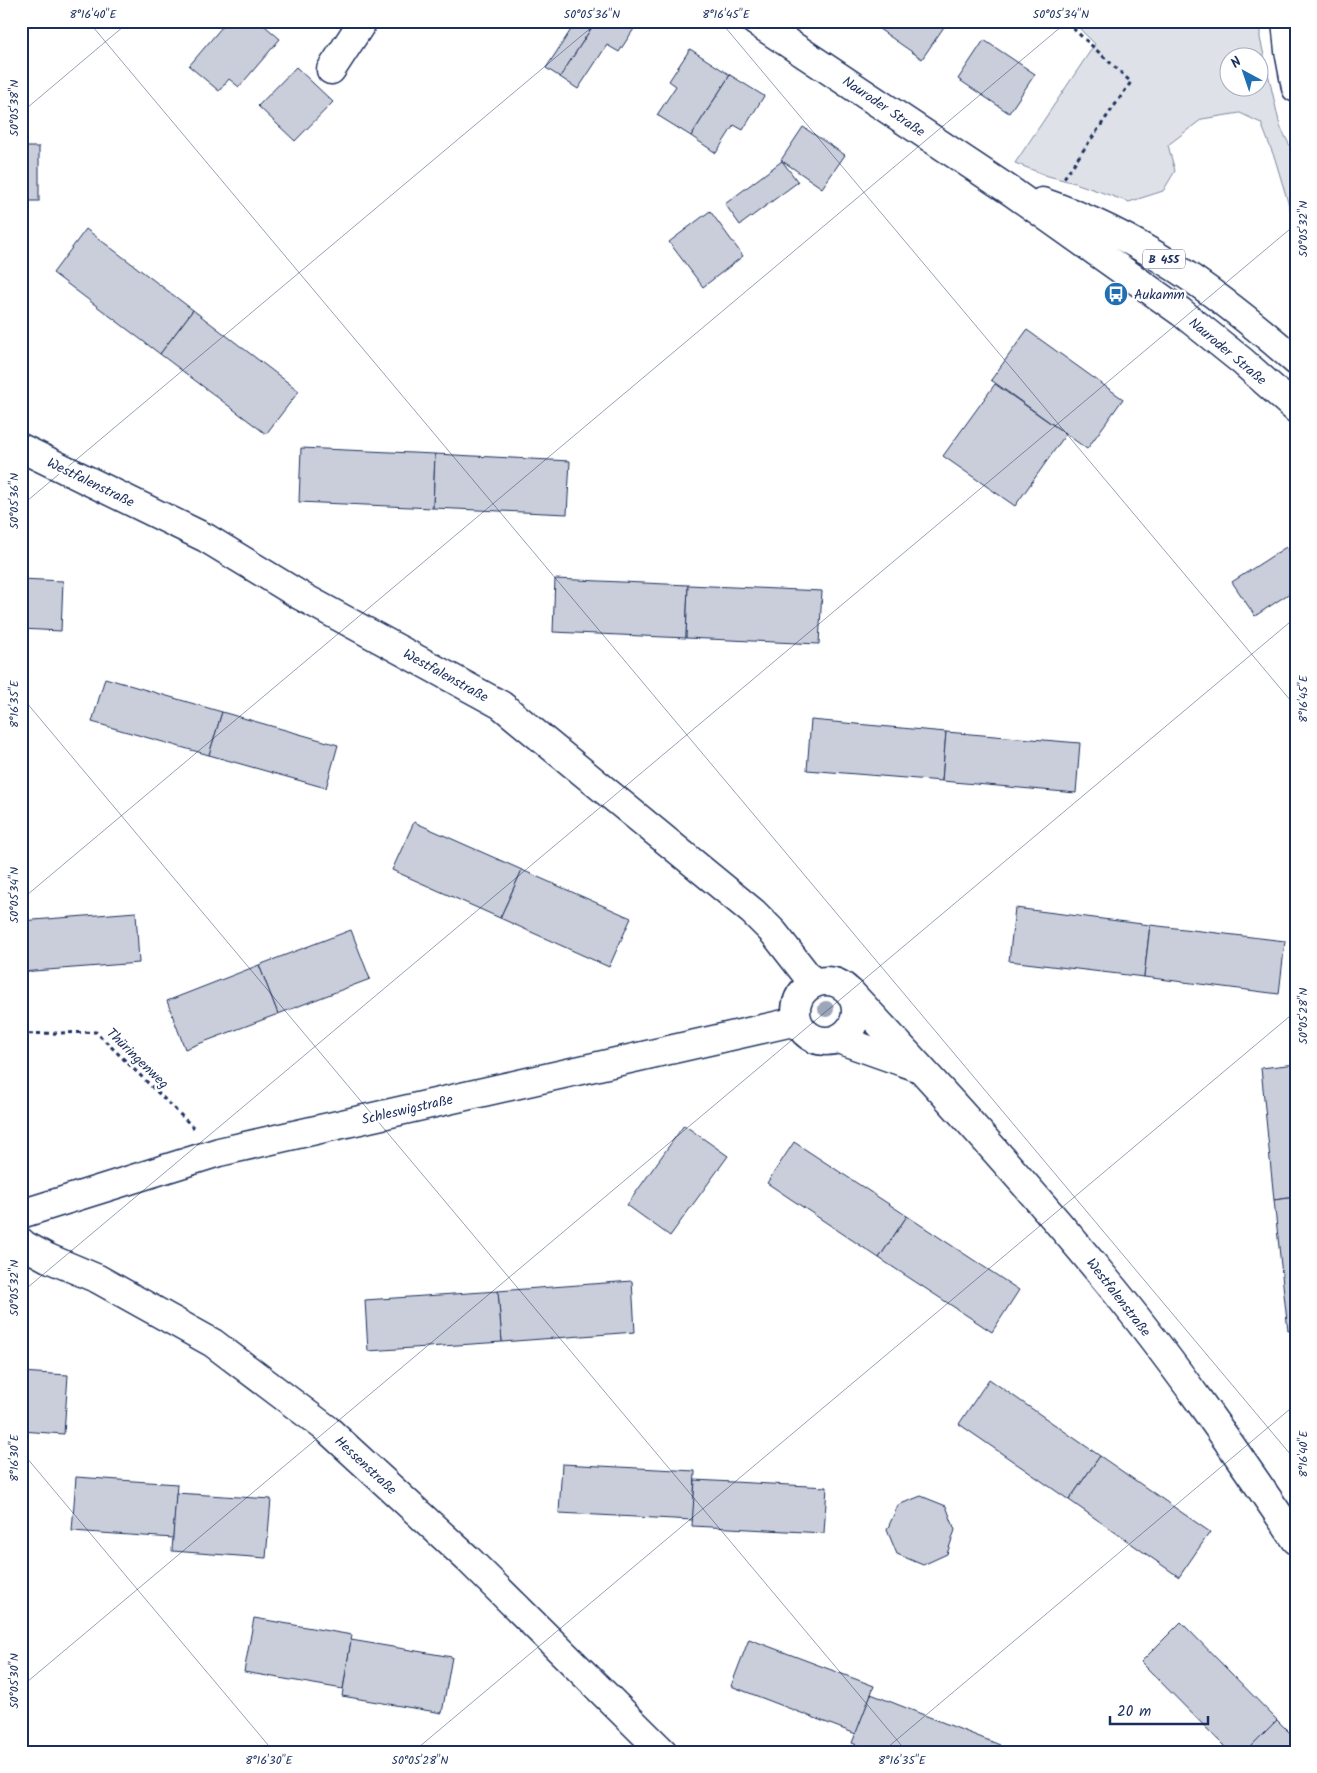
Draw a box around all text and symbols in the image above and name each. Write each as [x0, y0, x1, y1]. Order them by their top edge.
text: 8°16'40"E [69, 5, 118, 24]
text: 50°05'36"N [564, 5, 620, 24]
text: 8°16'45"E [702, 5, 751, 24]
text: 50°05'34"N [1033, 5, 1089, 24]
north arrow [1220, 48, 1270, 98]
text: N [1226, 51, 1247, 74]
street label: Nauroder Straße [838, 71, 930, 143]
text: 50°05'38"N [5, 80, 24, 136]
text: 50°05'32"N [1294, 201, 1313, 257]
road number: B 455 [1143, 250, 1185, 268]
bus stop icon: Aukamm [1103, 281, 1129, 307]
place label: Aukamm [1134, 284, 1185, 306]
street label: Nauroder Straße [1184, 313, 1272, 391]
street label: Westfalenstraße [43, 452, 139, 514]
text: 50°05'36"N [5, 473, 24, 529]
street label: Westfalenstraße [399, 643, 493, 709]
text: 8°16'45"E [1294, 674, 1313, 723]
text: 8°16'35"E [5, 679, 24, 728]
text: 50°05'34"N [5, 867, 24, 923]
text: 50°05'28"N [1294, 988, 1313, 1045]
street label: Thüringenweg [101, 1023, 174, 1094]
street label: Schleswigstraße [359, 1089, 456, 1131]
street label: Westfalenstraße [1080, 1254, 1156, 1342]
text: 50°05'32"N [5, 1260, 24, 1316]
text: 8°16'40"E [1294, 1429, 1313, 1478]
street label: Hessenstraße [329, 1431, 402, 1501]
text: 8°16'30"E [5, 1433, 24, 1482]
text: 50°05'30"N [5, 1653, 24, 1709]
scale bar [1110, 1693, 1207, 1725]
text: 20 m [1117, 1700, 1151, 1724]
text: 8°16'30"E [245, 1751, 294, 1770]
text: 50°05'28"N [392, 1751, 449, 1770]
text: 8°16'35"E [878, 1751, 927, 1770]

